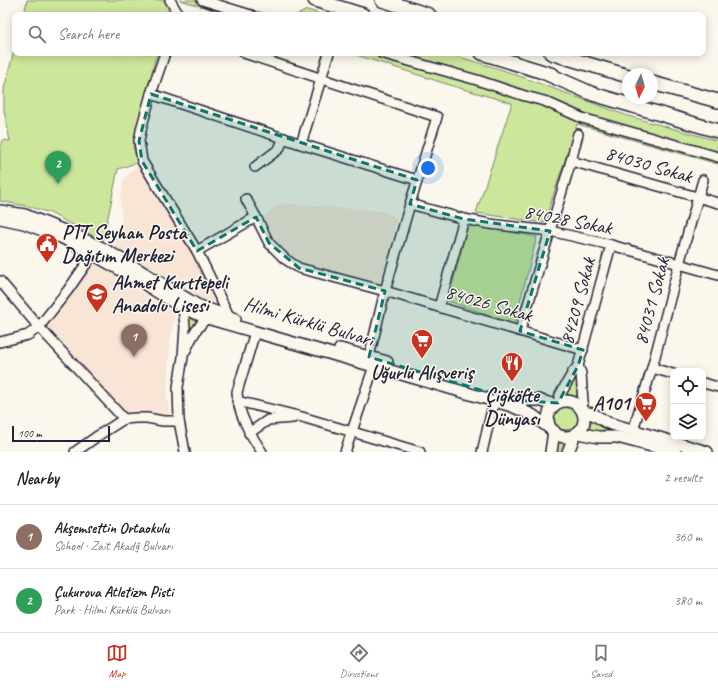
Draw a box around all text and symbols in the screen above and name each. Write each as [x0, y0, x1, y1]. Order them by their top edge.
search box [12, 12, 706, 56]
icon: search [26, 23, 48, 45]
text: Search here [58, 25, 119, 44]
north arrow [622, 68, 658, 104]
street label: 84030 Sokak [603, 140, 697, 189]
pin: 2 [45, 151, 71, 184]
your location [418, 158, 438, 178]
street label: 84028 Sokak [522, 199, 616, 241]
place label: PTT Seyhan Posta Dağıtım Merkezi [62, 220, 188, 268]
public building icon: PTT Seyhan Posta Dağıtım Merkezi [34, 231, 60, 264]
street label: 84209 Sokak [554, 253, 602, 347]
street label: 84031 Sokak [628, 253, 676, 347]
place label: Ahmet Kurttepeli Anadolu Lisesi [112, 270, 231, 318]
street label: 84026 Sokak [443, 279, 537, 328]
school or university icon: Ahmet Kurttepeli Anadolu Lisesi [84, 281, 110, 314]
street label: Hilmi Kürklü Bulvarı [241, 291, 378, 352]
pin: 1 [121, 324, 147, 357]
supermarket icon: Uğurlu Alışveriş [409, 327, 435, 360]
restaurant icon: Çiğköfte Dünyası [499, 350, 525, 383]
place label: Uğurlu Alışveriş [371, 360, 476, 385]
map controls [670, 368, 706, 440]
button: locate [670, 368, 706, 404]
place label: Çiğköfte Dünyası [485, 383, 541, 432]
supermarket icon: A101 [633, 390, 659, 423]
place label: A101 [593, 391, 632, 416]
button: layers [670, 404, 706, 440]
scale bar [12, 424, 110, 443]
text: 100 m [18, 426, 42, 440]
text: Nearby [16, 468, 59, 489]
text: 2 results [664, 470, 702, 486]
text: Akşemsettin Ortaokulu [54, 519, 169, 538]
text: 1 [26, 529, 32, 545]
text: 360 m [674, 529, 702, 545]
text: School · Zait Akadğ Bulvarı [54, 538, 173, 554]
text: Çukurova Atletizm Pisti [54, 583, 173, 602]
text: 2 [26, 593, 32, 609]
text: 380 m [674, 593, 702, 609]
text: Park · Hilmi Kürklü Bulvarı [54, 602, 170, 618]
tab: Map [106, 642, 128, 680]
tab: Directions [340, 642, 378, 680]
tab: Saved [590, 642, 612, 680]

